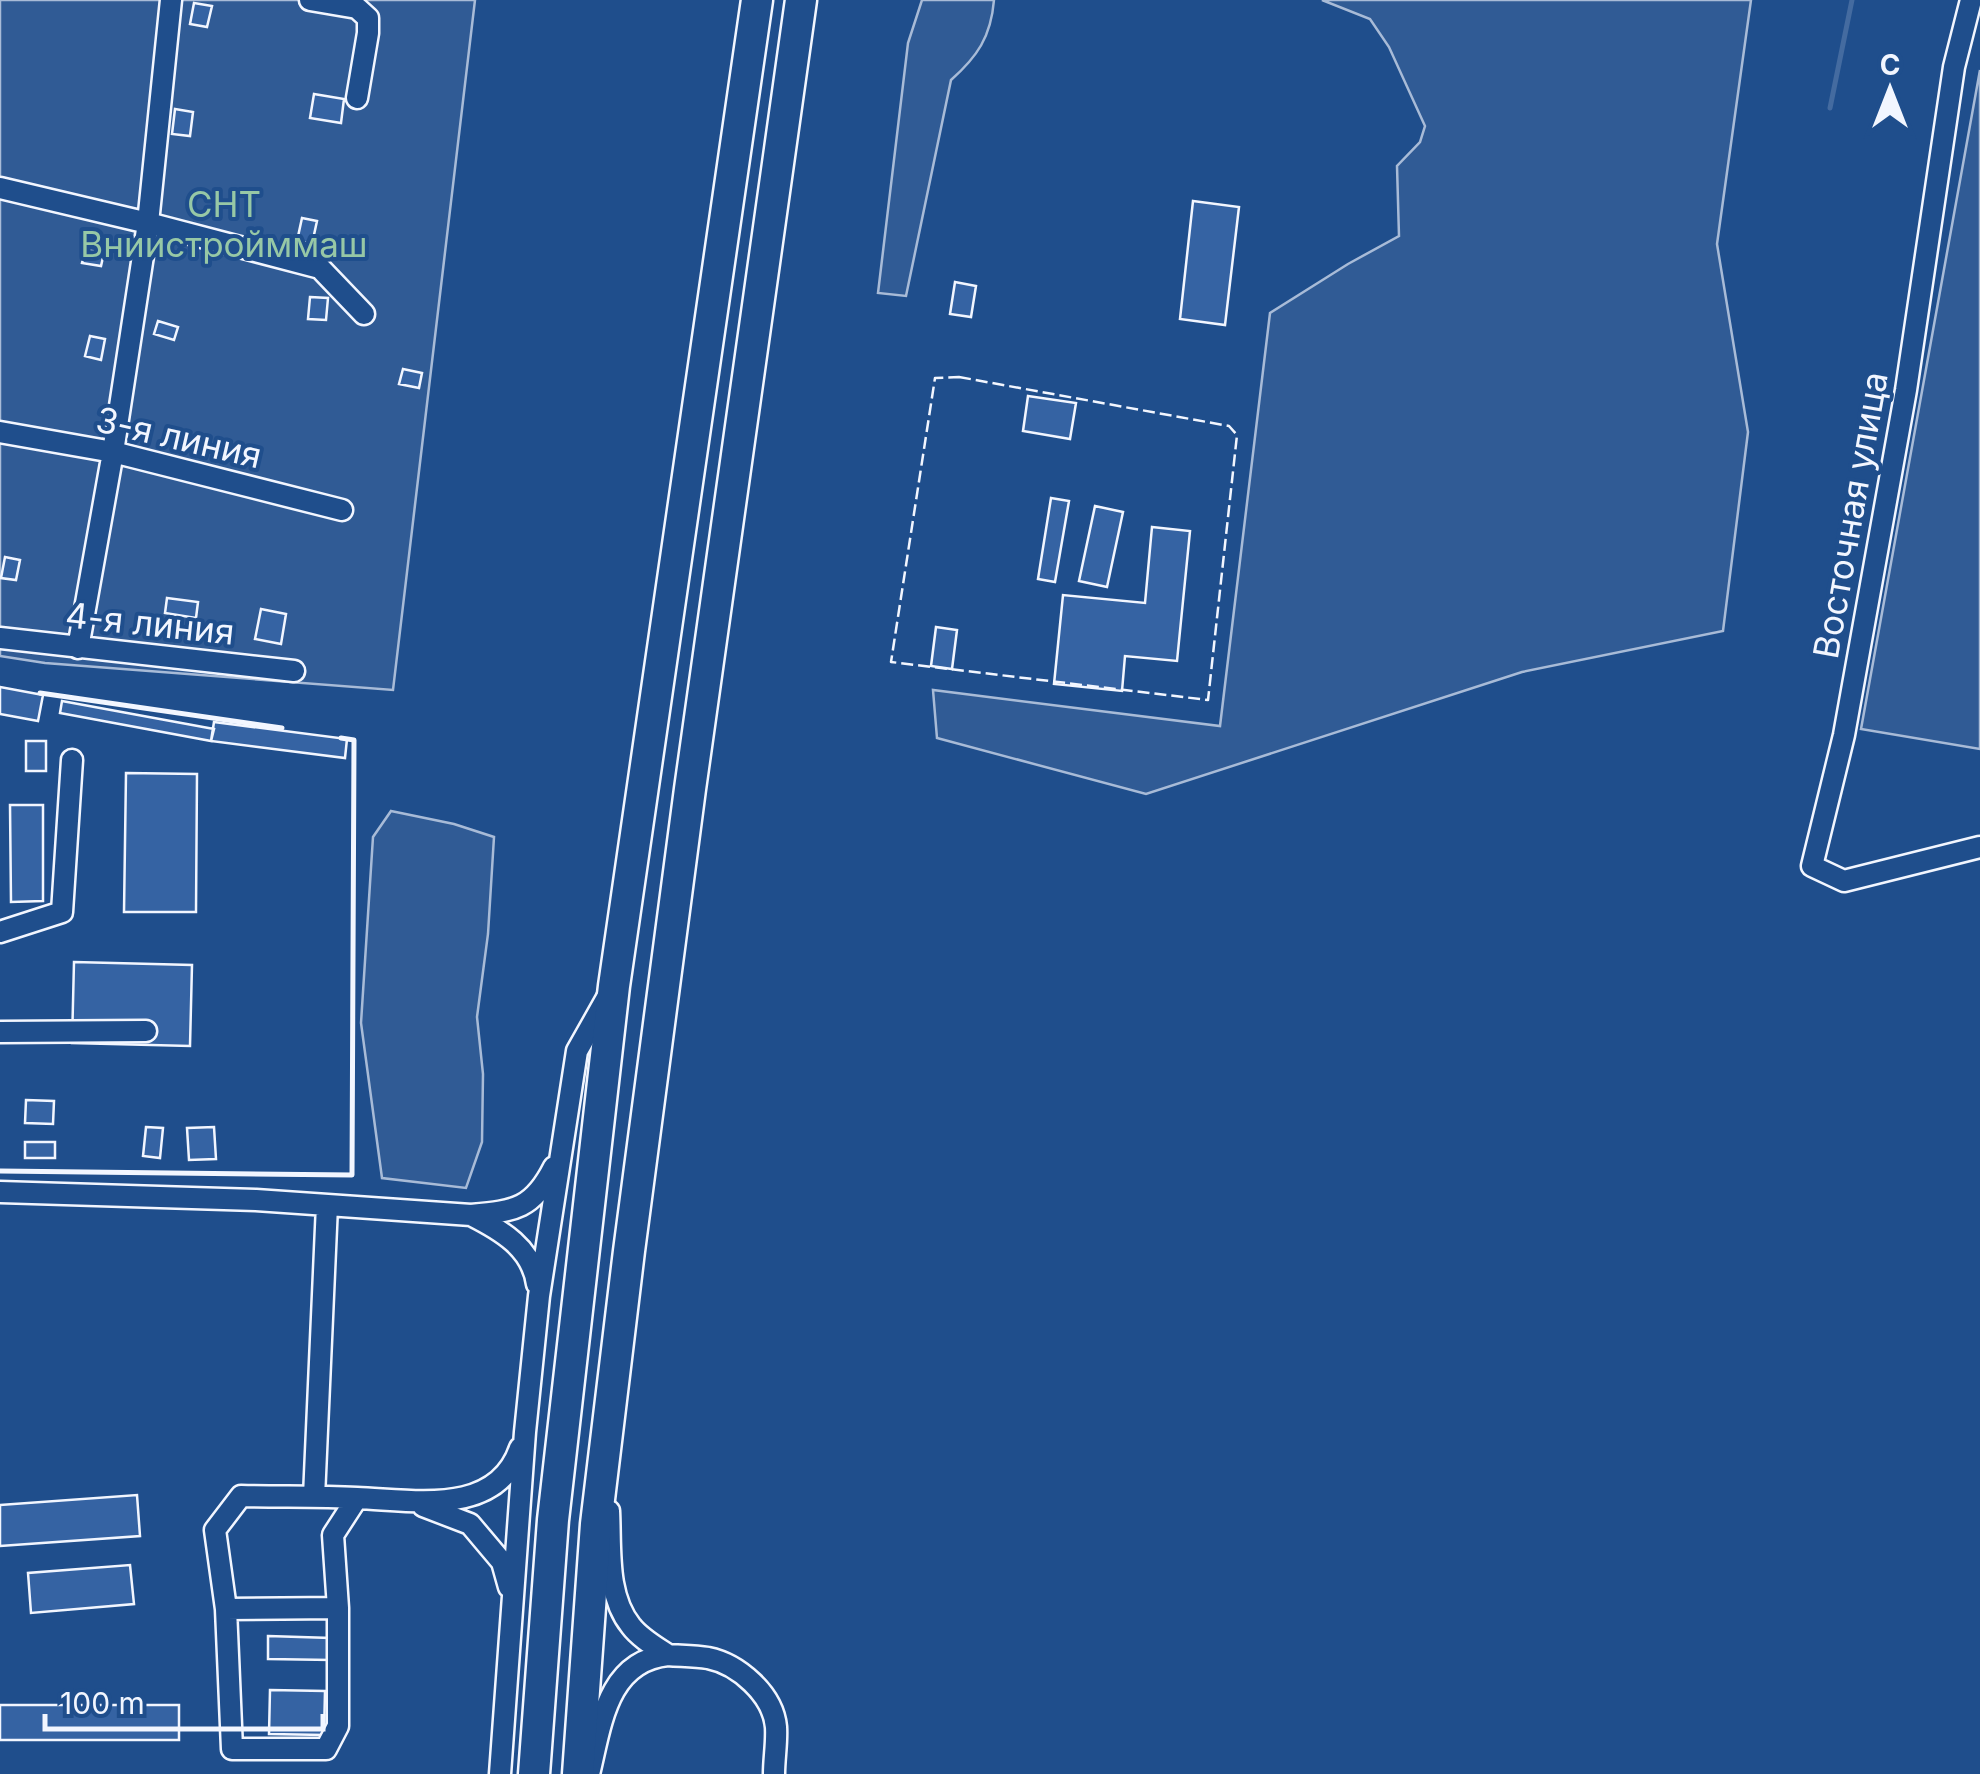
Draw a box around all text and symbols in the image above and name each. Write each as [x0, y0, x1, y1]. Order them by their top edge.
north arrow [1840, 40, 1940, 140]
text: С [1880, 48, 1900, 82]
park label: СНТ Вниистройммаш [80, 183, 368, 265]
street label: Восточная улица [1804, 368, 1896, 662]
street label: 3-я линия [92, 398, 266, 476]
street label: 4-я линия [63, 593, 237, 653]
scale bar [45, 1669, 322, 1731]
text: 100 m [60, 1685, 145, 1721]

